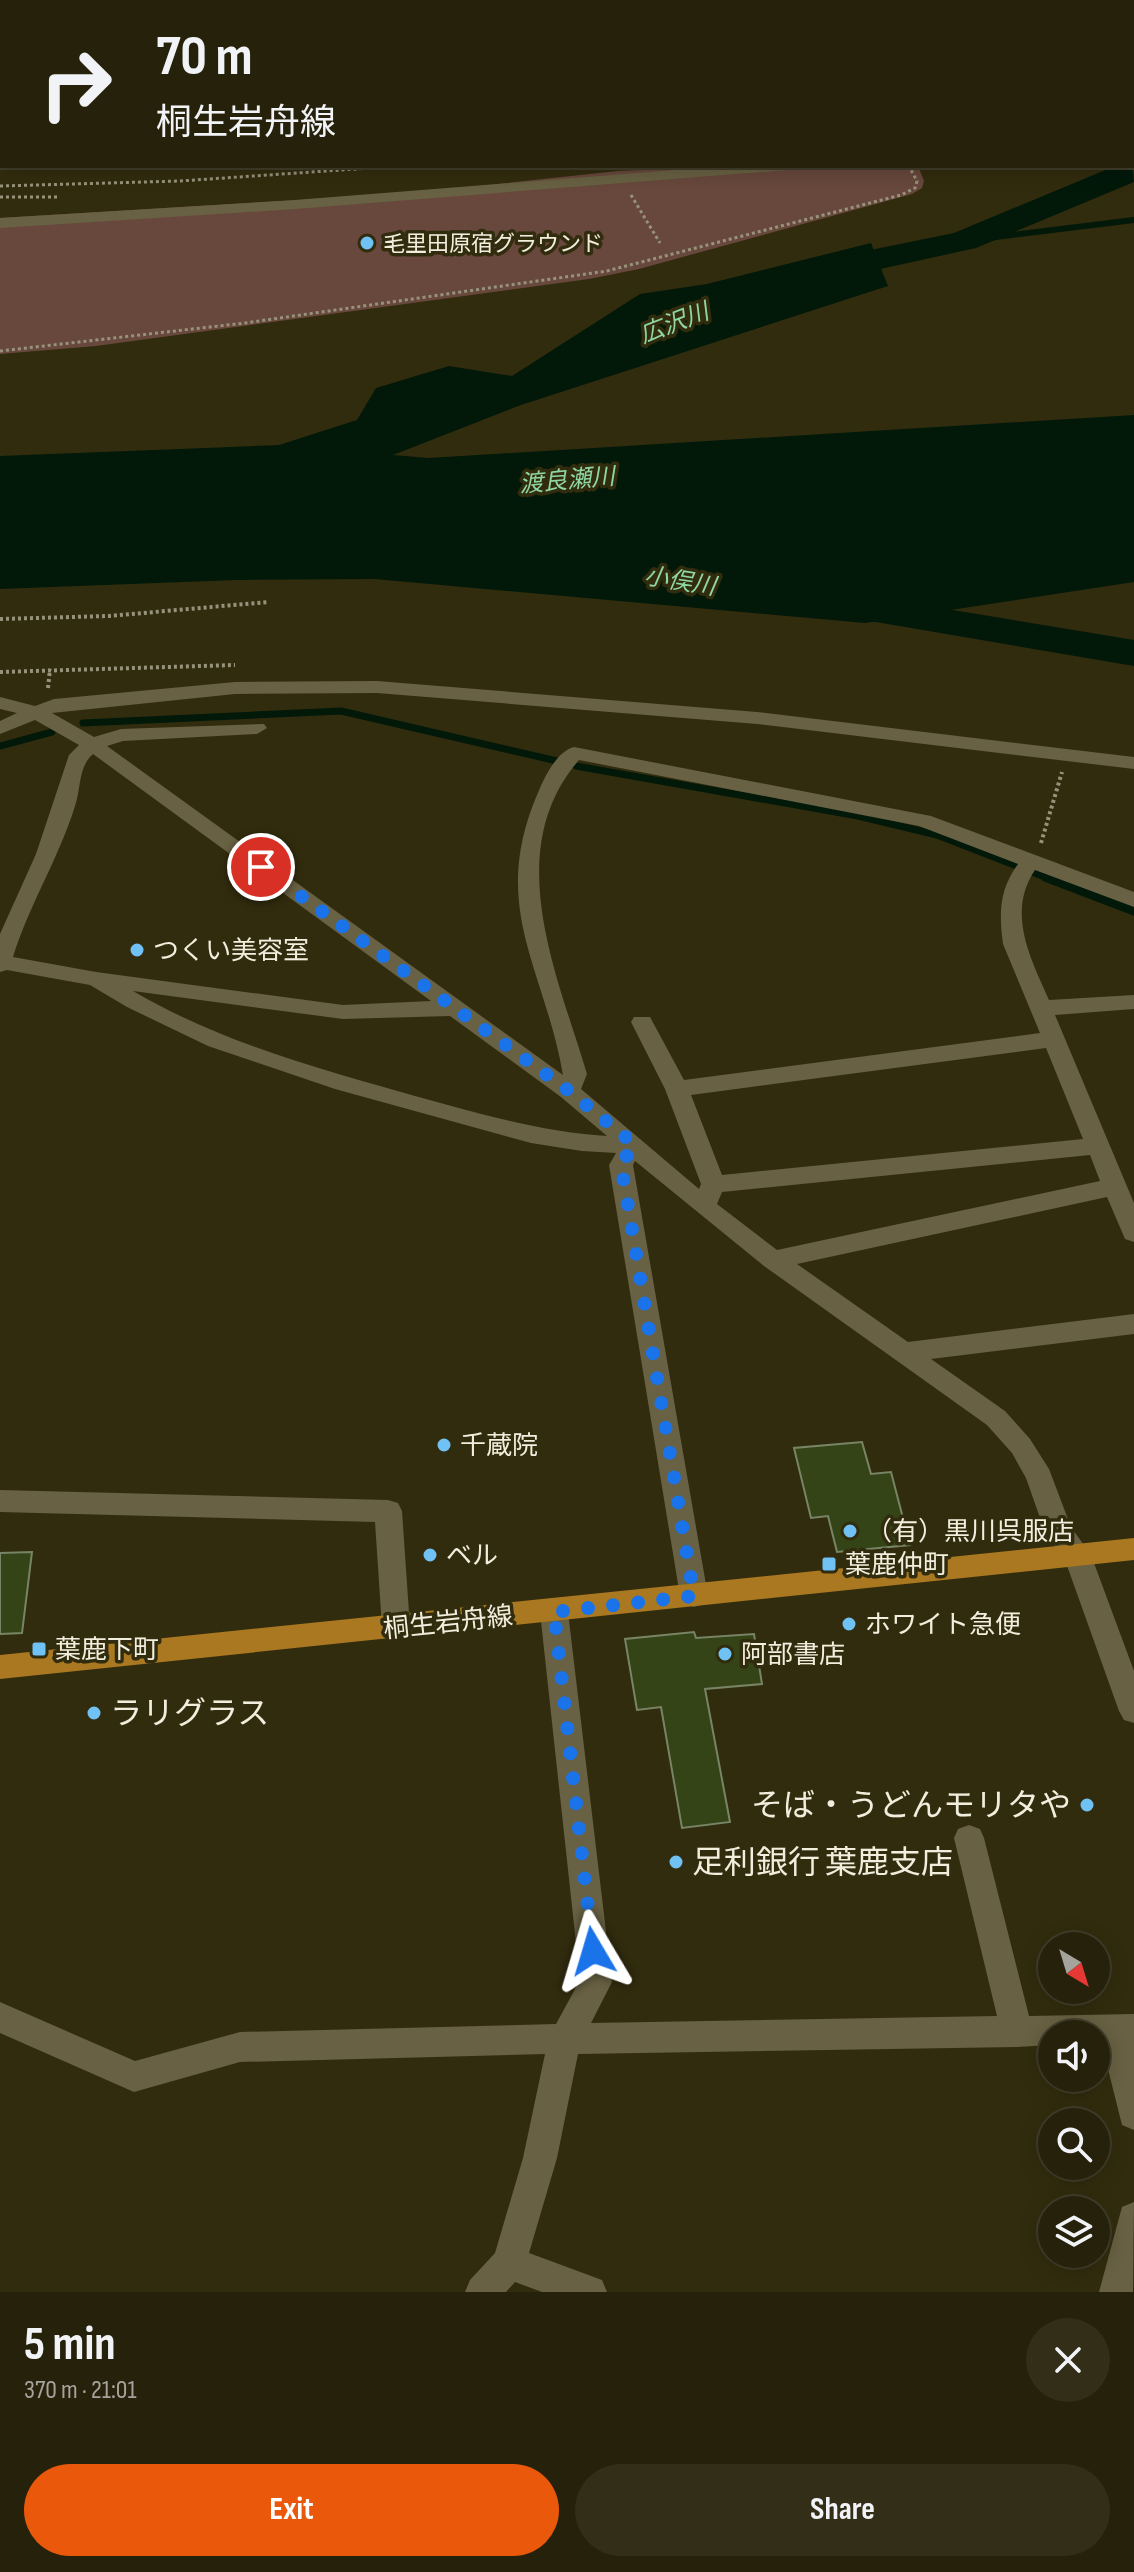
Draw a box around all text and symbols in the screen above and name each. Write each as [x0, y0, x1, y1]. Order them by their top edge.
text: 70 m [156, 24, 253, 91]
icon: right [24, 32, 128, 136]
text: 桐生岩舟線 [156, 102, 336, 145]
place label: 毛里田原宿グラウンド [383, 231, 603, 258]
marker: 毛里田原宿グラウンド [358, 234, 376, 252]
water label: 広沢川 [635, 296, 716, 350]
water label: 渡良瀬川 [518, 462, 619, 499]
water label: 小俣川 [642, 562, 721, 602]
pin [227, 833, 295, 901]
icon: arrive [239, 845, 283, 889]
place label: つくい美容室 [153, 936, 309, 967]
marker: つくい美容室 [128, 941, 146, 959]
place label: 千蔵院 [460, 1431, 538, 1462]
marker: 千蔵院 [435, 1436, 453, 1454]
place label: （有）黒川呉服店 [866, 1517, 1074, 1548]
marker: （有）黒川呉服店 [841, 1522, 859, 1540]
place label: ベル [446, 1541, 498, 1572]
marker: ベル [421, 1546, 439, 1564]
place label: 葉鹿仲町 [845, 1550, 949, 1581]
marker: 葉鹿仲町 [820, 1555, 838, 1573]
street label: 桐生岩舟線 [382, 1601, 514, 1646]
place label: ホワイト急便 [865, 1610, 1021, 1641]
marker: ホワイト急便 [840, 1615, 858, 1633]
place label: 葉鹿下町 [55, 1635, 159, 1666]
marker: 葉鹿下町 [30, 1640, 48, 1658]
place label: 阿部書店 [741, 1640, 845, 1671]
marker: 阿部書店 [716, 1645, 734, 1663]
place label: ラリグラス [110, 1695, 269, 1734]
marker: ラリグラス [85, 1704, 103, 1722]
place label: そば・うどんモリタや [751, 1787, 1071, 1826]
marker: そば・うどんモリタや [1078, 1796, 1096, 1814]
place label: 足利銀行 葉鹿支店 [692, 1844, 953, 1883]
marker: 足利銀行 葉鹿支店 [667, 1853, 685, 1871]
position arrow [551, 1909, 635, 1993]
north arrow [1038, 1932, 1110, 2004]
map controls [1038, 1932, 1110, 2268]
button: sound [1038, 2020, 1110, 2092]
button: search [1038, 2108, 1110, 2180]
button: layers [1038, 2196, 1110, 2268]
text: 5 min [24, 2316, 116, 2373]
button: close [1026, 2318, 1110, 2402]
text: 370 m · 21:01 [24, 2375, 137, 2406]
button: Exit [24, 2464, 559, 2556]
button: Share [575, 2464, 1110, 2556]

